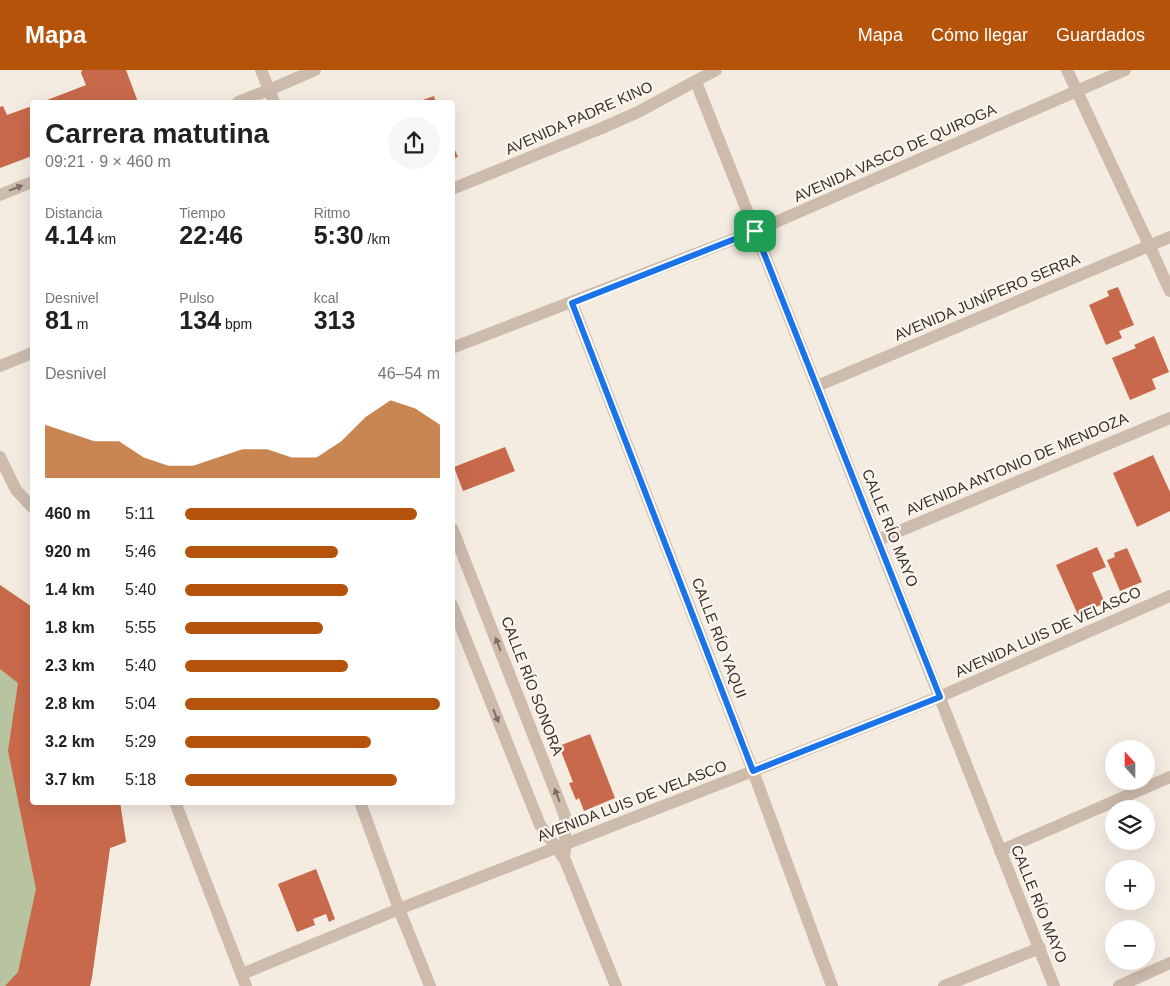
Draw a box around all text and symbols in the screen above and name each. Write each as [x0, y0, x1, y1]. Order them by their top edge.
text: Mapa [25, 21, 86, 48]
text: Mapa [858, 25, 903, 45]
text: Cómo llegar [931, 25, 1028, 45]
text: Guardados [1056, 25, 1145, 45]
street label: AVENIDA PADRE KINO [502, 77, 655, 158]
street label: AVENIDA VASCO DE QUIROGA [791, 100, 999, 205]
button: share [388, 117, 440, 169]
text: Carrera matutina [45, 118, 269, 149]
text: 09:21 · 9 × 460 m [45, 153, 171, 170]
one-way arrow [9, 184, 23, 192]
text: Distancia [45, 205, 103, 221]
text: Tiempo [179, 205, 226, 221]
text: Ritmo [314, 205, 350, 221]
pin [734, 210, 776, 252]
icon: arrive [741, 217, 769, 245]
text: 4.14 [45, 221, 94, 249]
text: 22:46 [179, 221, 243, 249]
text: 5:30 [314, 221, 364, 249]
text: km [94, 231, 116, 247]
text: /km [364, 231, 390, 247]
street label: AVENIDA JUNÍPERO SERRA [892, 250, 1082, 343]
text: Desnivel [45, 290, 99, 306]
text: Pulso [179, 290, 214, 306]
text: kcal [314, 290, 339, 306]
text: 81 [45, 306, 73, 334]
text: 134 [179, 306, 221, 334]
text: 313 [314, 306, 355, 334]
text: m [73, 316, 88, 332]
text: bpm [221, 316, 252, 332]
text: Desnivel [45, 365, 106, 382]
text: 46–54 m [378, 365, 440, 382]
street label: AVENIDA ANTONIO DE MENDOZA [903, 409, 1130, 518]
street label: CALLE RÍO MAYO [859, 466, 922, 589]
text: 460 m [45, 505, 90, 522]
text: 5:11 [125, 505, 155, 522]
text: 920 m [45, 543, 90, 560]
text: 5:46 [125, 543, 156, 560]
street label: CALLE RÍO YAQUI [689, 575, 750, 701]
text: 1.4 km [45, 581, 95, 598]
text: 5:40 [125, 581, 156, 598]
street label: AVENIDA LUIS DE VELASCO [952, 583, 1143, 680]
street label: CALLE RÍO SONORA [498, 614, 567, 758]
text: 1.8 km [45, 619, 95, 636]
text: 5:55 [125, 619, 156, 636]
one-way arrow [494, 636, 502, 651]
text: 2.3 km [45, 657, 95, 674]
text: 5:40 [125, 657, 156, 674]
text: 2.8 km [45, 695, 95, 712]
text: 5:04 [125, 695, 156, 712]
one-way arrow [492, 709, 500, 724]
text: 3.2 km [45, 733, 95, 750]
text: 5:29 [125, 733, 156, 750]
north arrow [1105, 740, 1155, 790]
map controls [1105, 740, 1155, 970]
street label: AVENIDA LUIS DE VELASCO [535, 756, 729, 845]
text: 3.7 km [45, 771, 95, 788]
text: 5:18 [125, 771, 156, 788]
one-way arrow [553, 787, 561, 802]
button: layers [1105, 800, 1155, 850]
street label: CALLE RÍO MAYO [1008, 842, 1071, 965]
button: + [1105, 860, 1155, 910]
button: − [1105, 920, 1155, 970]

